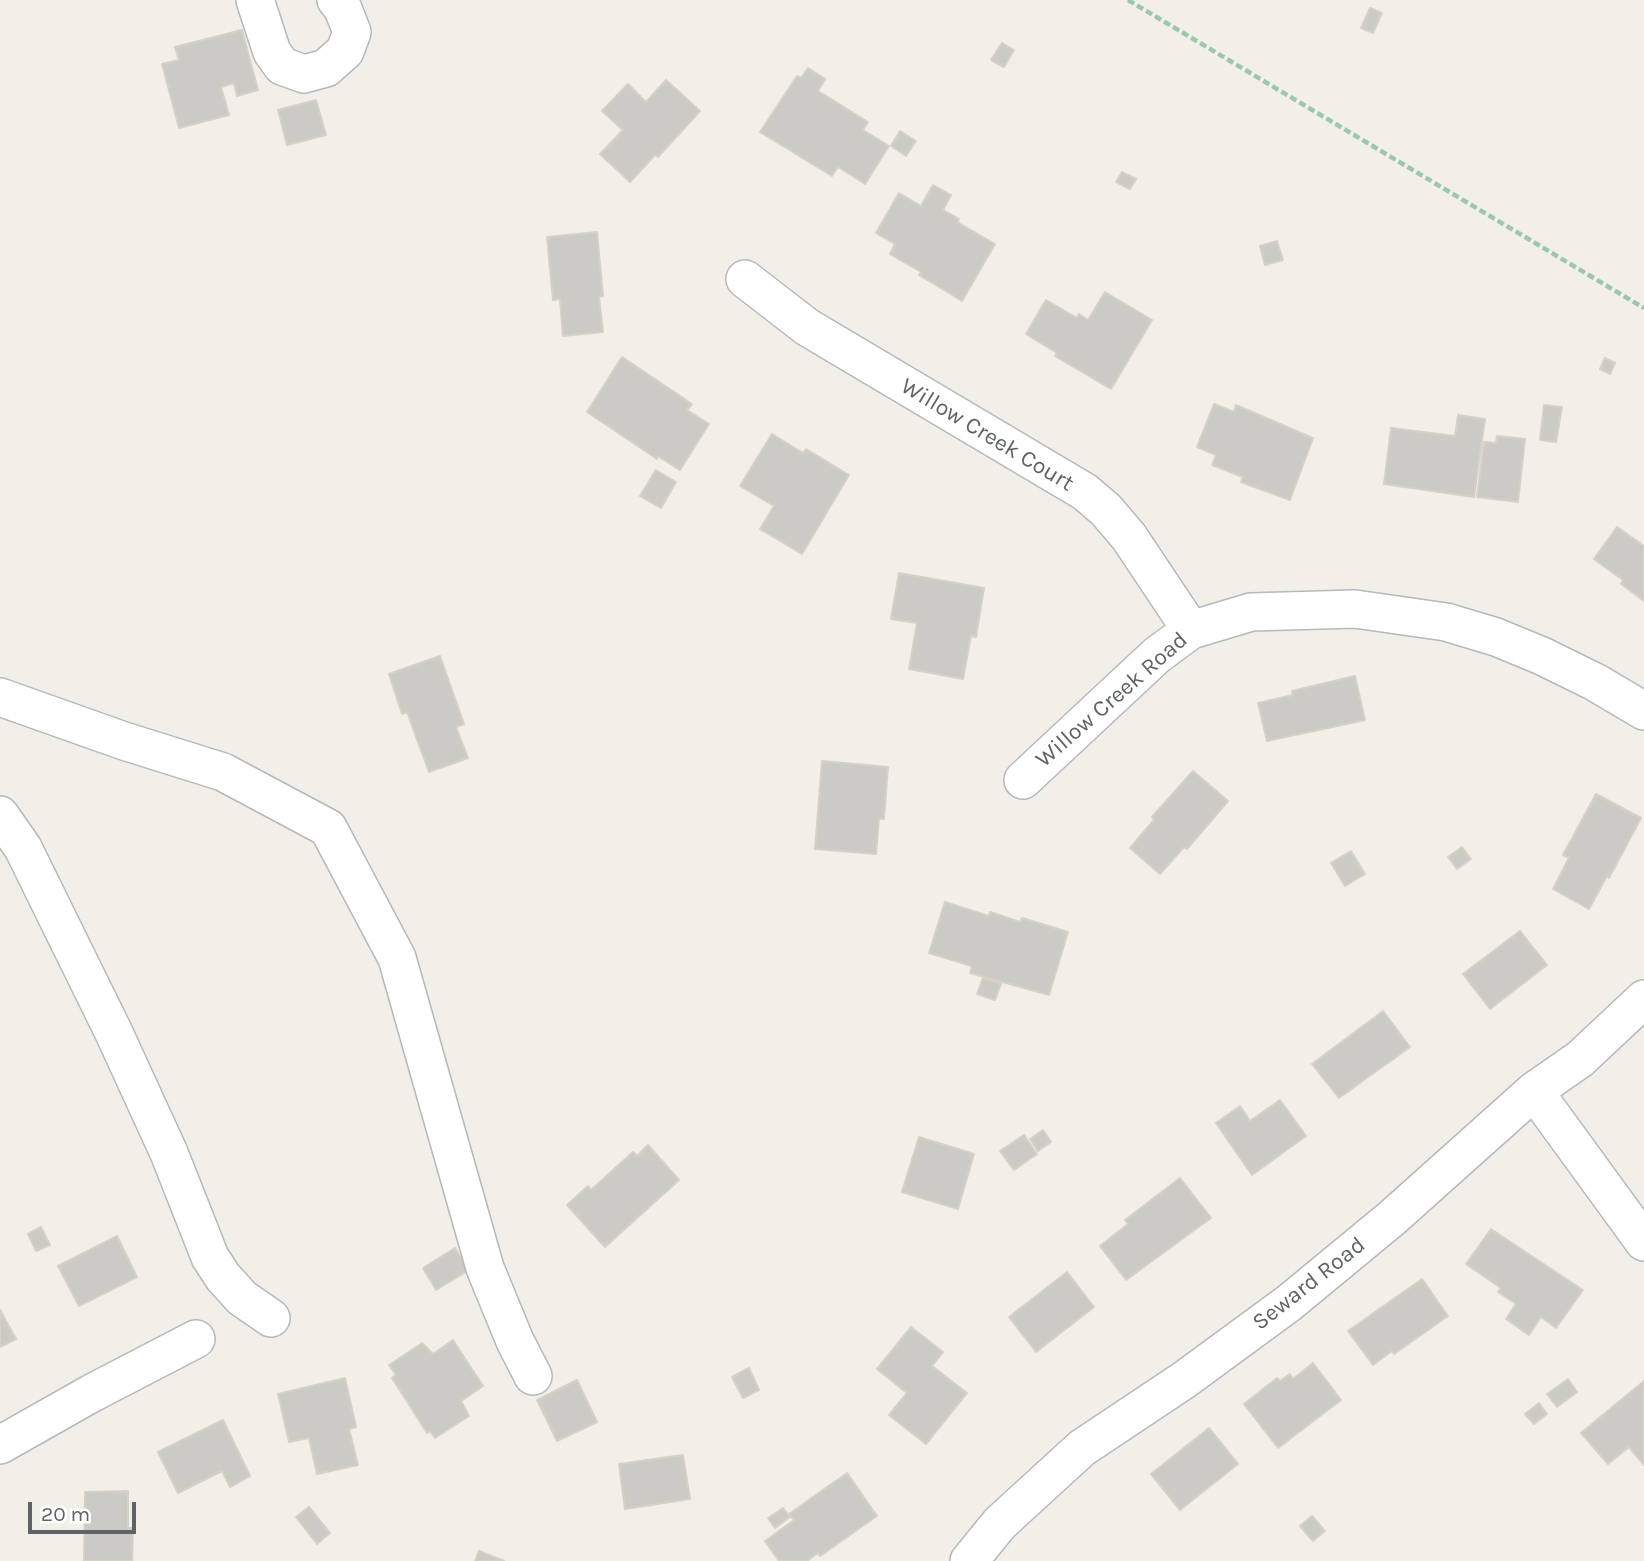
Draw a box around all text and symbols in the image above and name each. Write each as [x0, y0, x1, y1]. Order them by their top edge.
street label: Willow Creek Court [895, 372, 1079, 498]
street label: Willow Creek Road [1030, 626, 1194, 774]
street label: Seward Road [1247, 1231, 1371, 1337]
scale bar [32, 1488, 140, 1532]
text: 20 m [41, 1502, 90, 1526]

